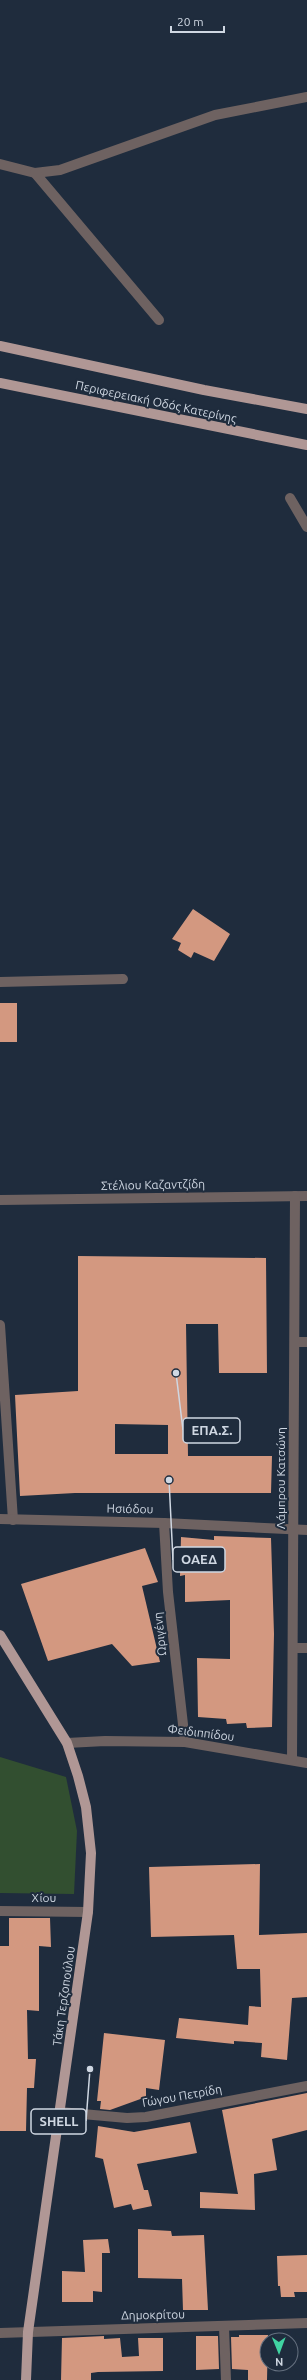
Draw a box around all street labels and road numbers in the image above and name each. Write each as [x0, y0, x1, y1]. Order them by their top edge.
street label: Περιφερειακή Οδός Κατερίνης [74, 378, 238, 426]
street label: Στέλιου Καζαντζίδη [101, 1177, 205, 1192]
street label: Λάμπρου Κατσώνη [274, 1427, 287, 1529]
street label: Ησιόδου [107, 1502, 153, 1515]
street label: Ωριγένη [151, 1612, 168, 1657]
street label: Φειδιππίδου [167, 1722, 235, 1743]
street label: Χίου [32, 1891, 56, 1904]
street label: Τάκη Τερζοπούλου [50, 1945, 77, 2047]
street label: Γώγου Πετρίδη [141, 2082, 223, 2109]
street label: Δημοκρίτου [121, 2307, 185, 2322]

